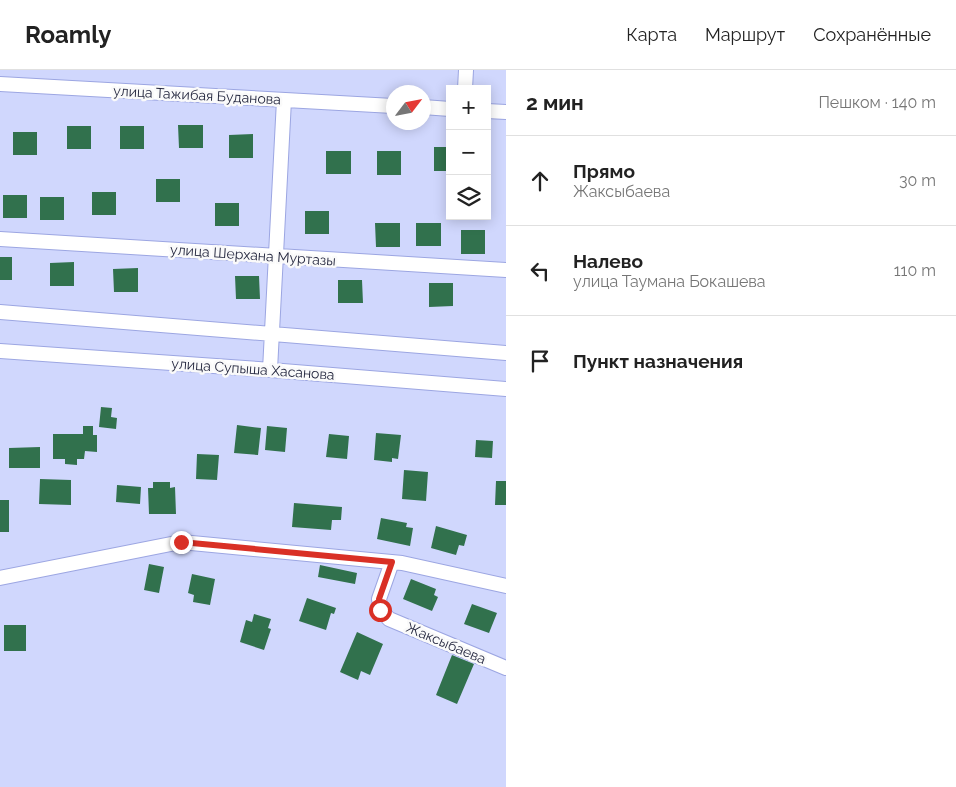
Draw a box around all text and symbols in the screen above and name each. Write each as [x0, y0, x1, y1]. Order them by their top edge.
text: Roamly [25, 20, 111, 49]
text: Карта [626, 24, 677, 45]
text: Маршрут [705, 24, 785, 45]
text: Сохранённые [813, 24, 931, 45]
street label: улица Тажибая Буданова [113, 83, 281, 107]
north arrow [386, 85, 431, 130]
map controls [446, 85, 491, 220]
button: + [446, 85, 491, 130]
text: 2 мин [526, 90, 584, 115]
text: Пешком · 140 m [818, 93, 936, 112]
button: − [446, 130, 491, 175]
text: Прямо [573, 160, 635, 182]
icon: ahead [526, 167, 554, 195]
text: 30 m [899, 171, 936, 190]
button: layers [446, 175, 491, 220]
text: Жаксыбаева [573, 182, 670, 201]
street label: улица Шерхана Муртазы [170, 241, 336, 269]
text: Налево [573, 250, 643, 272]
icon: left [526, 257, 554, 285]
text: 110 m [894, 261, 936, 280]
text: улица Таумана Бокашева [573, 272, 766, 291]
icon: arrive [526, 347, 554, 375]
text: Пункт назначения [573, 350, 743, 372]
street label: улица Супыша Хасанова [171, 355, 335, 383]
route end [170, 531, 193, 554]
route start [369, 599, 392, 622]
street label: Жаксыбаева [404, 619, 488, 667]

